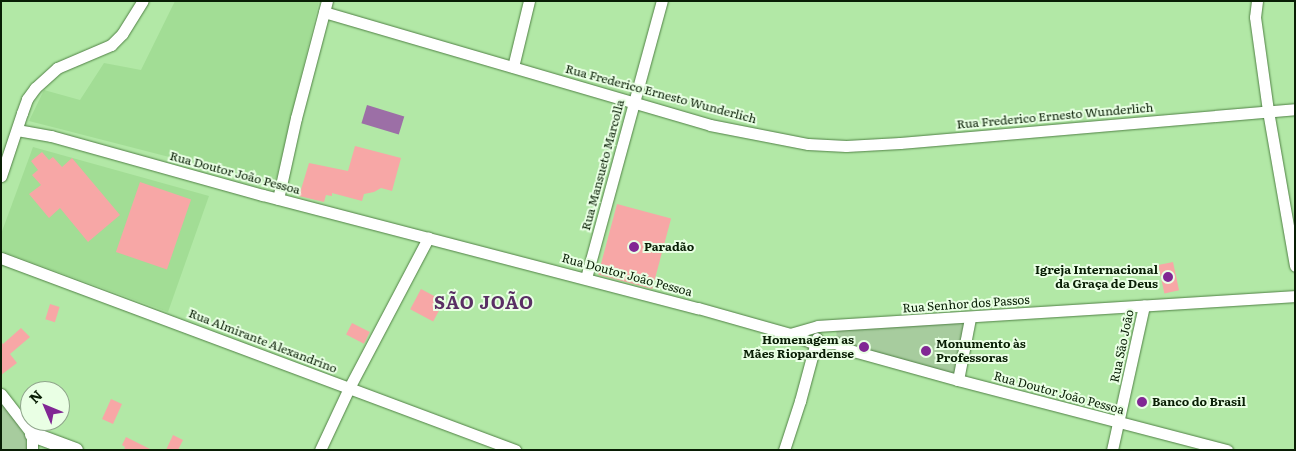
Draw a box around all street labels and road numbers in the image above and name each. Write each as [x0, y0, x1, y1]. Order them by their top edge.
street label: Rua Frederico Ernesto Wunderlich [564, 61, 758, 127]
street label: Rua Mansueto Marcolla [579, 98, 627, 232]
street label: Rua Frederico Ernesto Wunderlich [956, 100, 1154, 132]
street label: Rua Doutor João Pessoa [168, 149, 302, 197]
street label: Rua Doutor João Pessoa [560, 251, 694, 299]
street label: Rua Senhor dos Passos [902, 292, 1030, 316]
street label: Rua Almirante Alexandrino [187, 306, 339, 376]
street label: Rua São João [1107, 308, 1137, 384]
street label: Rua Doutor João Pessoa [992, 369, 1126, 417]

